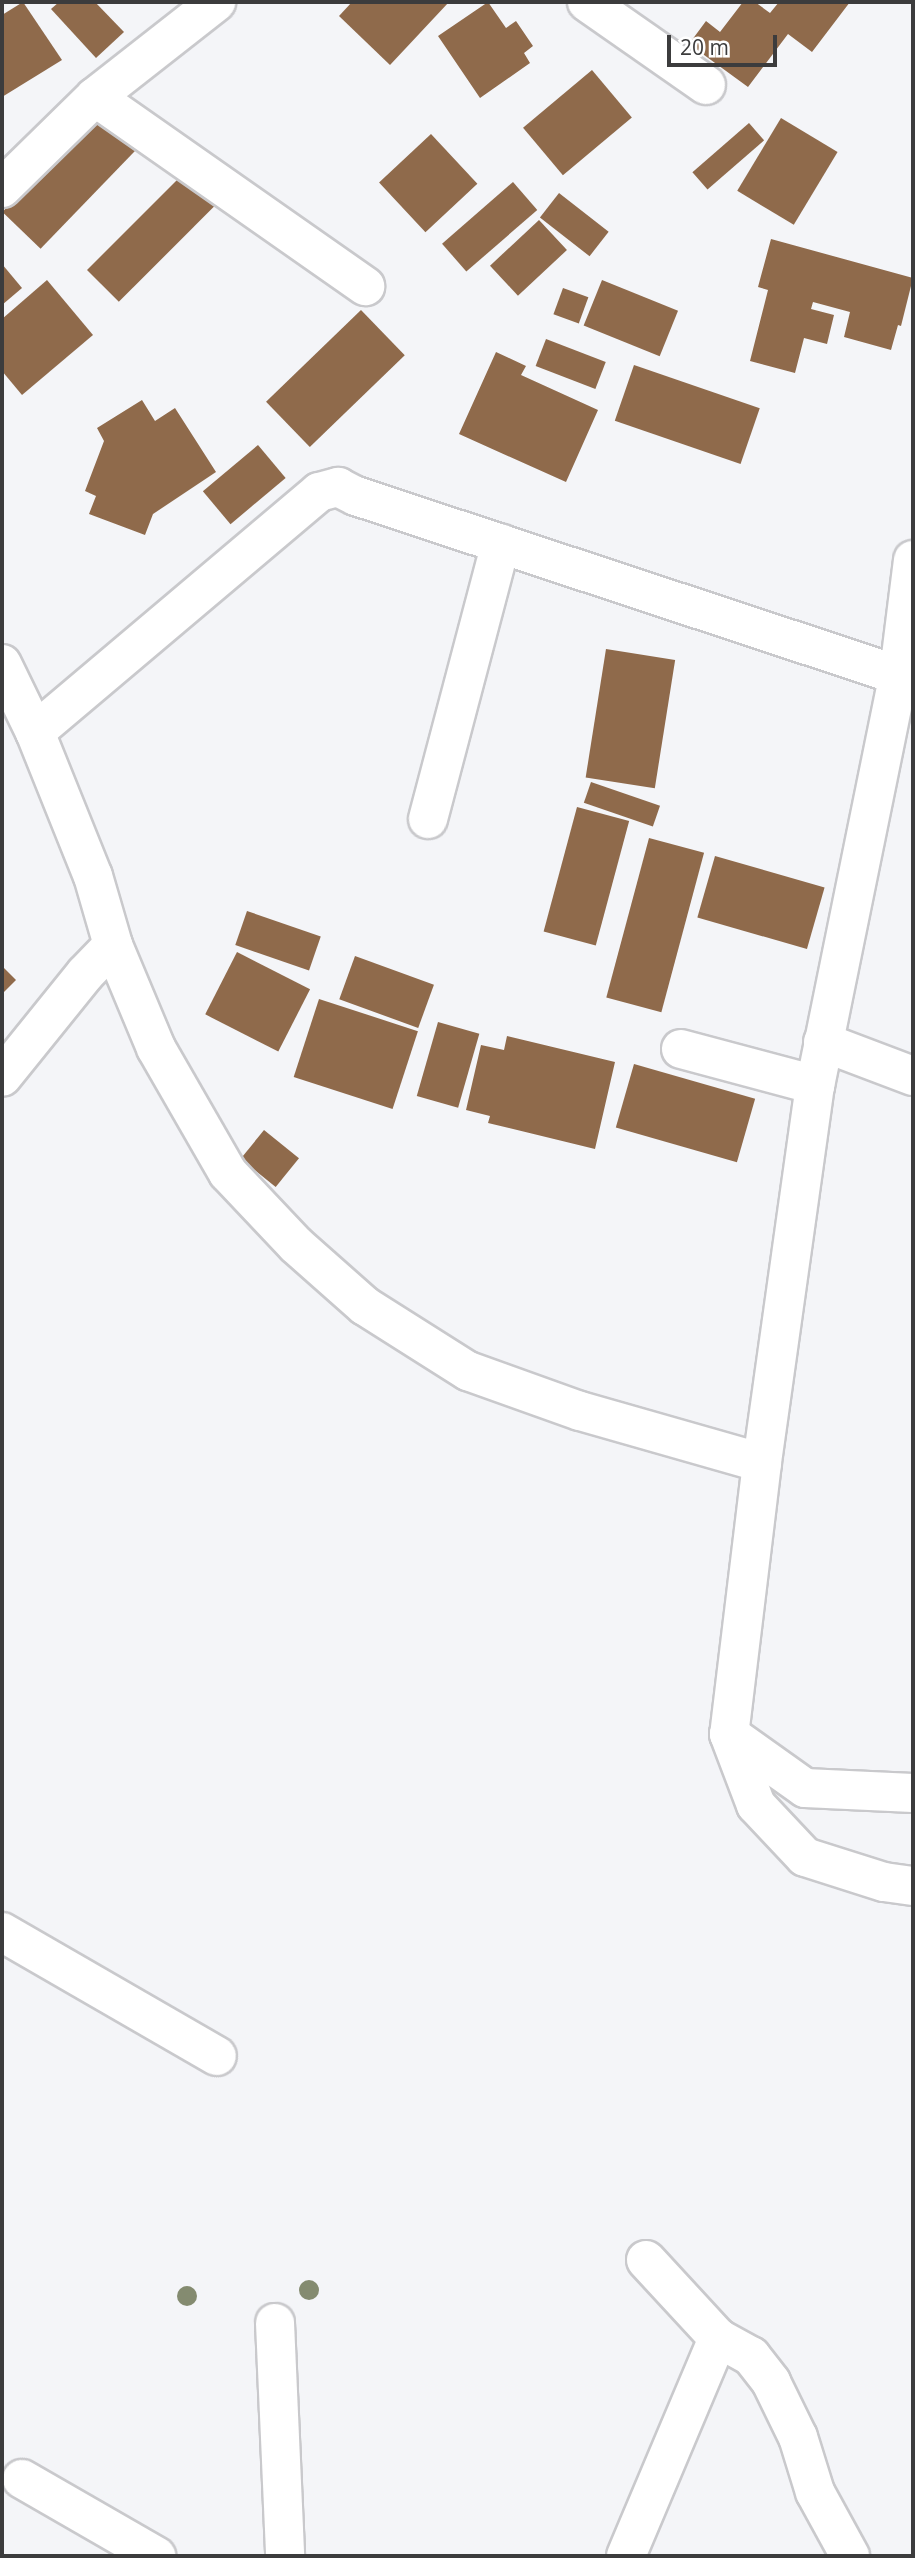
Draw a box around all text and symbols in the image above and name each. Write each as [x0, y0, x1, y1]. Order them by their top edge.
scale bar [670, 21, 780, 65]
text: 20 m [680, 33, 729, 61]

